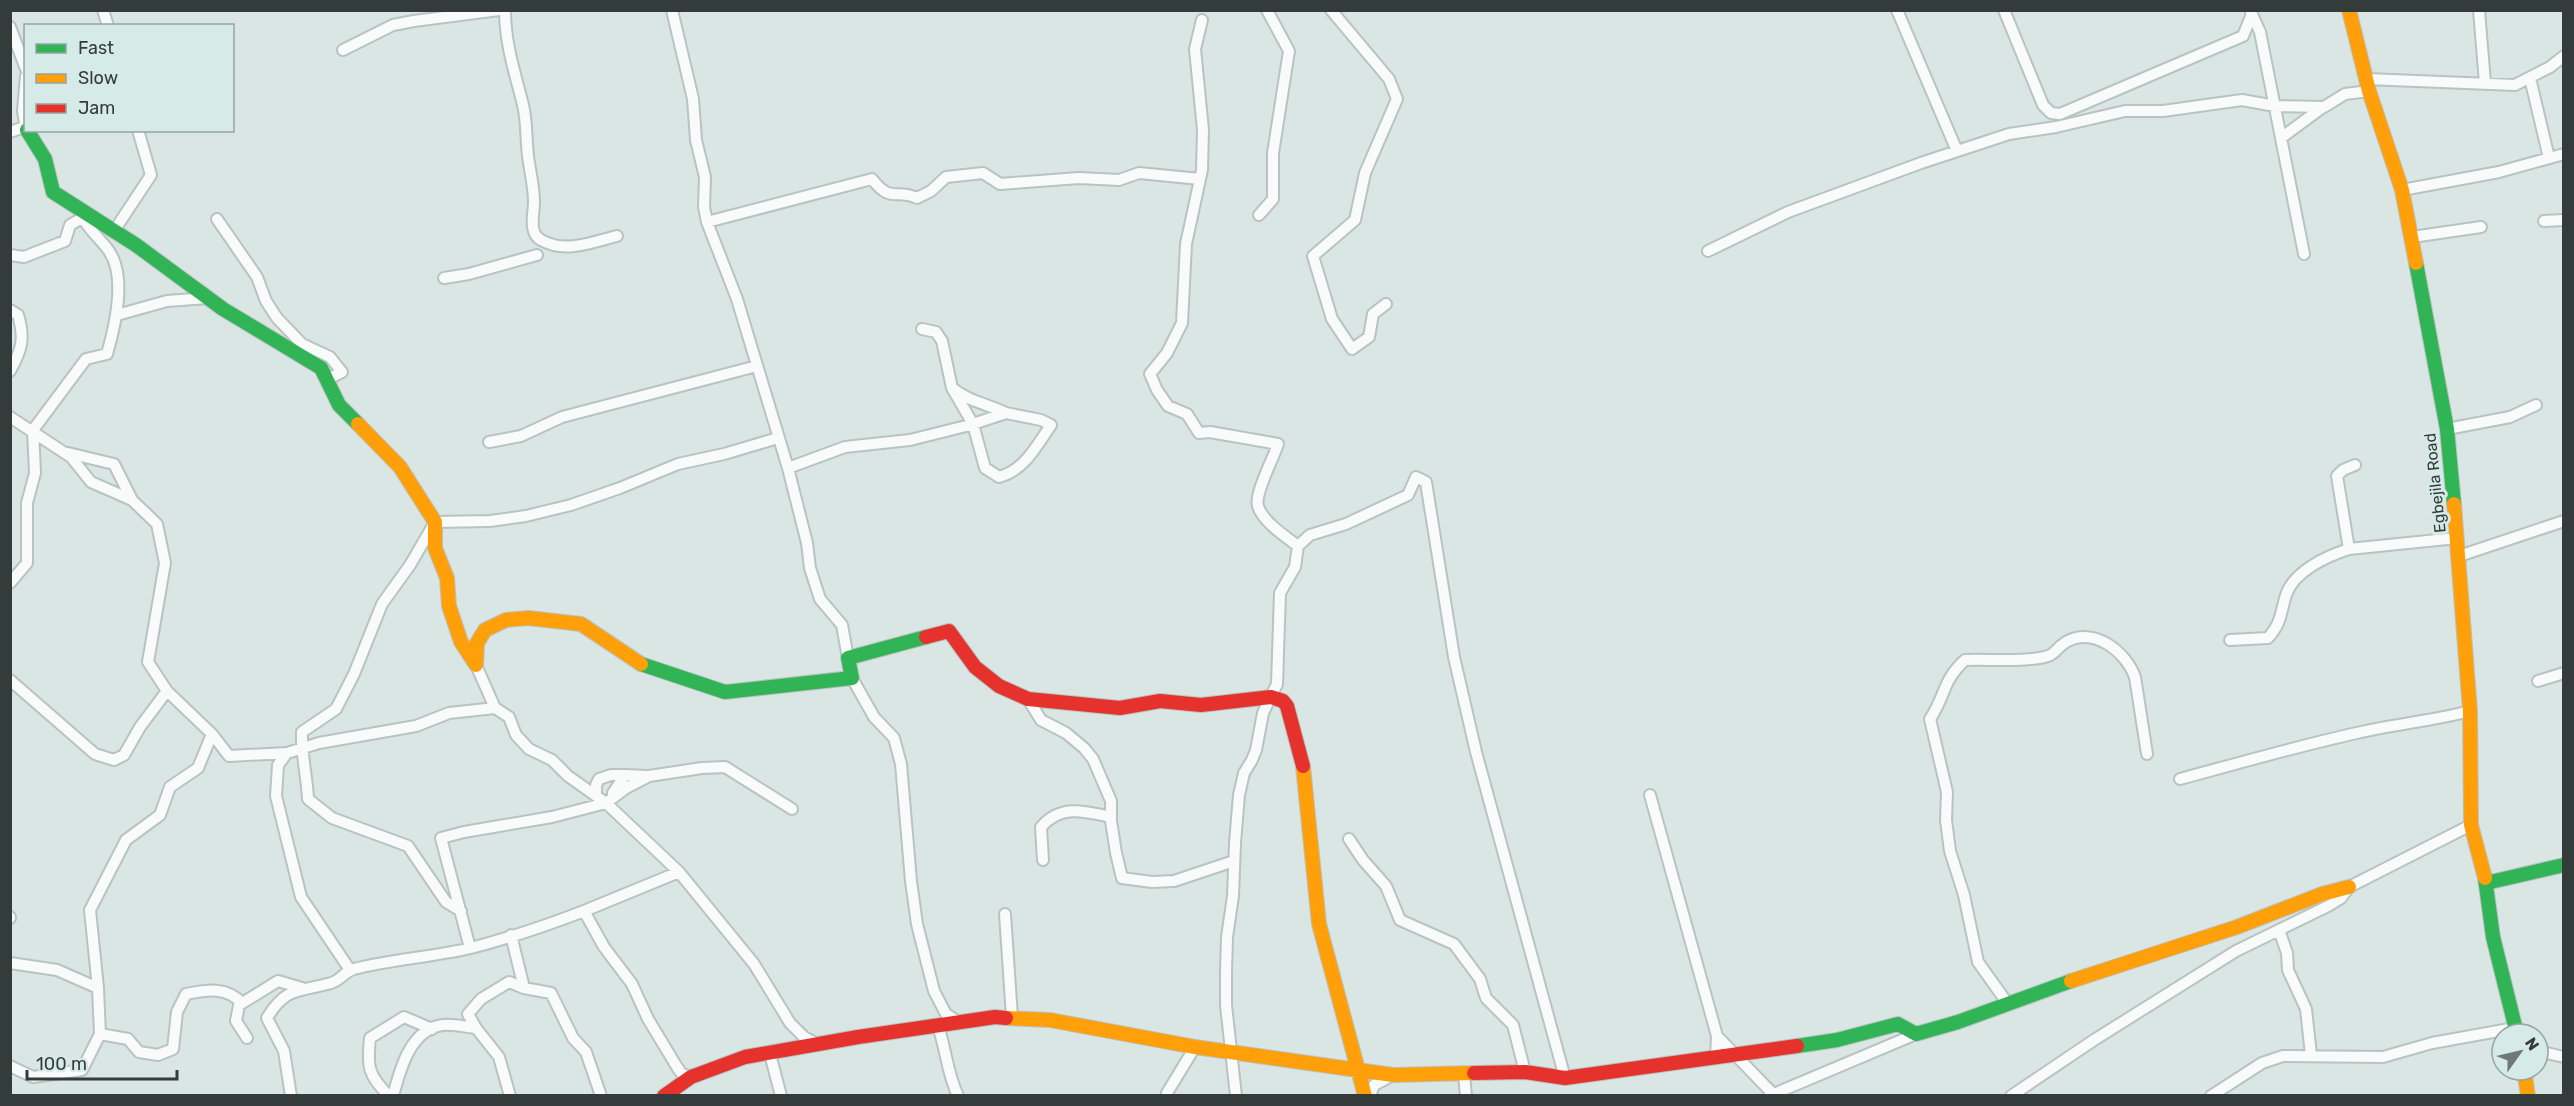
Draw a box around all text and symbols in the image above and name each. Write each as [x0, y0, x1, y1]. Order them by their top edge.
legend [24, 24, 234, 132]
text: Fast [78, 37, 114, 59]
text: Slow [78, 67, 118, 89]
text: Jam [78, 97, 115, 119]
street label: Egbejila Road [2420, 432, 2450, 534]
north arrow [2490, 1022, 2550, 1082]
text: N [2521, 1034, 2543, 1054]
scale bar [27, 1043, 177, 1081]
text: 100 m [36, 1053, 87, 1075]

